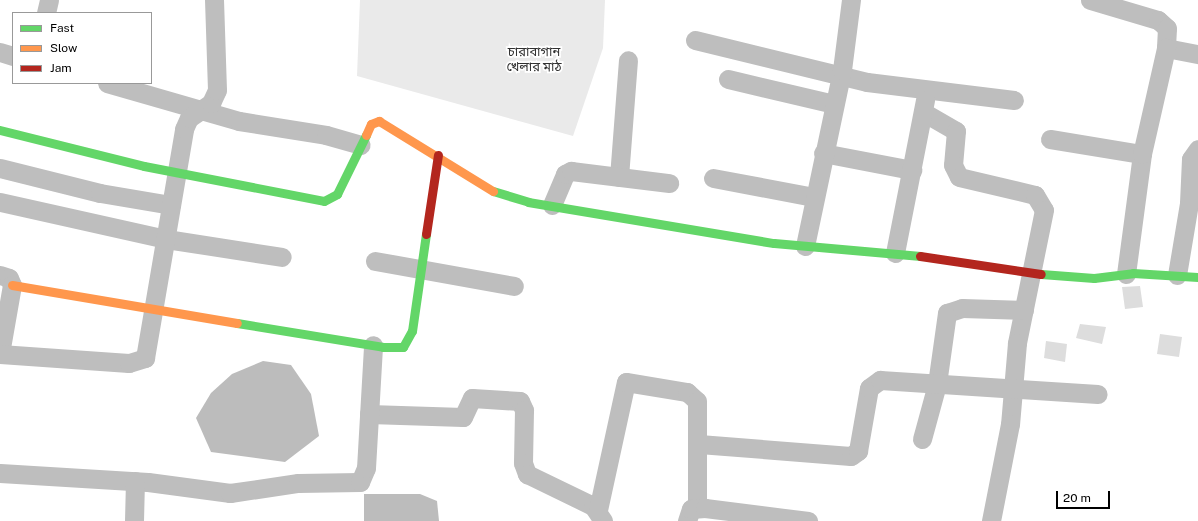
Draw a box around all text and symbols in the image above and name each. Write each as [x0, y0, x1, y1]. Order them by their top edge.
legend [12, 12, 152, 84]
text: Fast [50, 21, 74, 35]
text: Slow [50, 41, 77, 55]
park label: চারাবাগান খেলার মাঠ [506, 45, 562, 76]
text: Jam [50, 61, 72, 75]
scale bar [1058, 483, 1112, 509]
text: 20 m [1063, 491, 1091, 505]

